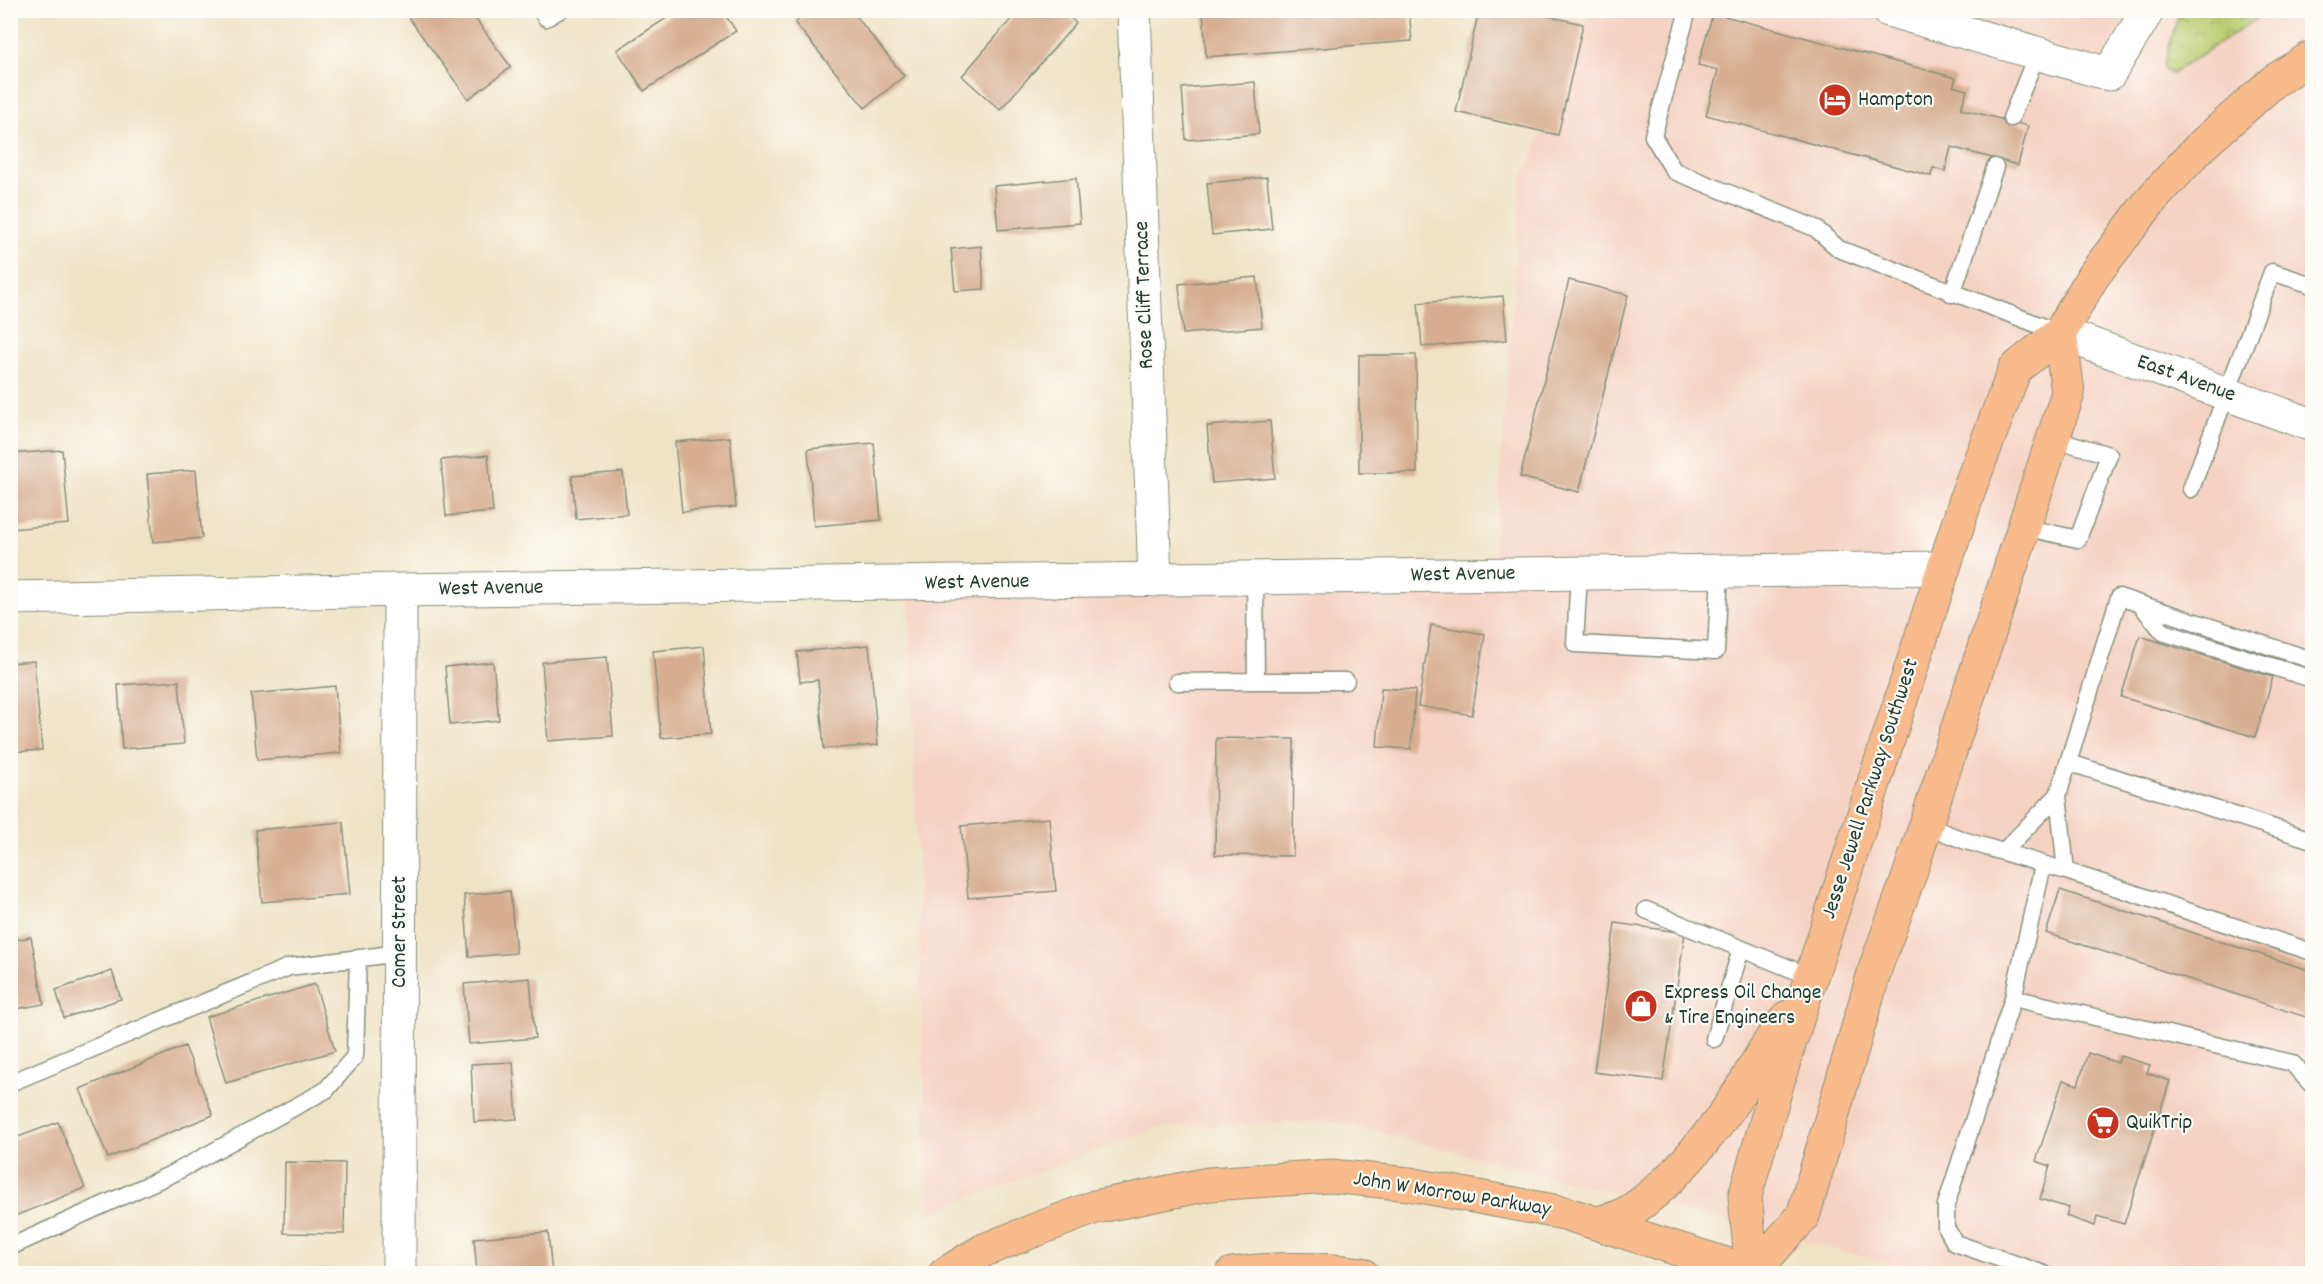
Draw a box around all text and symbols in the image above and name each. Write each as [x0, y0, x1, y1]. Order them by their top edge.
hotel icon: Hampton [1817, 82, 1853, 118]
place label: Hampton [1858, 85, 1933, 116]
street label: Rose Cliff Terrace [1127, 220, 1163, 370]
street label: East Avenue [2132, 347, 2240, 411]
street label: West Avenue [1410, 559, 1516, 591]
street label: West Avenue [924, 567, 1030, 599]
street label: West Avenue [438, 573, 544, 605]
street label: Jesse Jewell Parkway Southwest [1814, 655, 1928, 923]
street label: Comer Street [385, 876, 416, 988]
place label: Express Oil Change & Tire Engineers [1664, 978, 1821, 1034]
shop icon: Express Oil Change & Tire Engineers [1623, 988, 1659, 1024]
supermarket icon: QuikTrip [2085, 1105, 2121, 1141]
place label: QuikTrip [2126, 1108, 2192, 1139]
street label: John W Morrow Parkway [1351, 1164, 1554, 1226]

